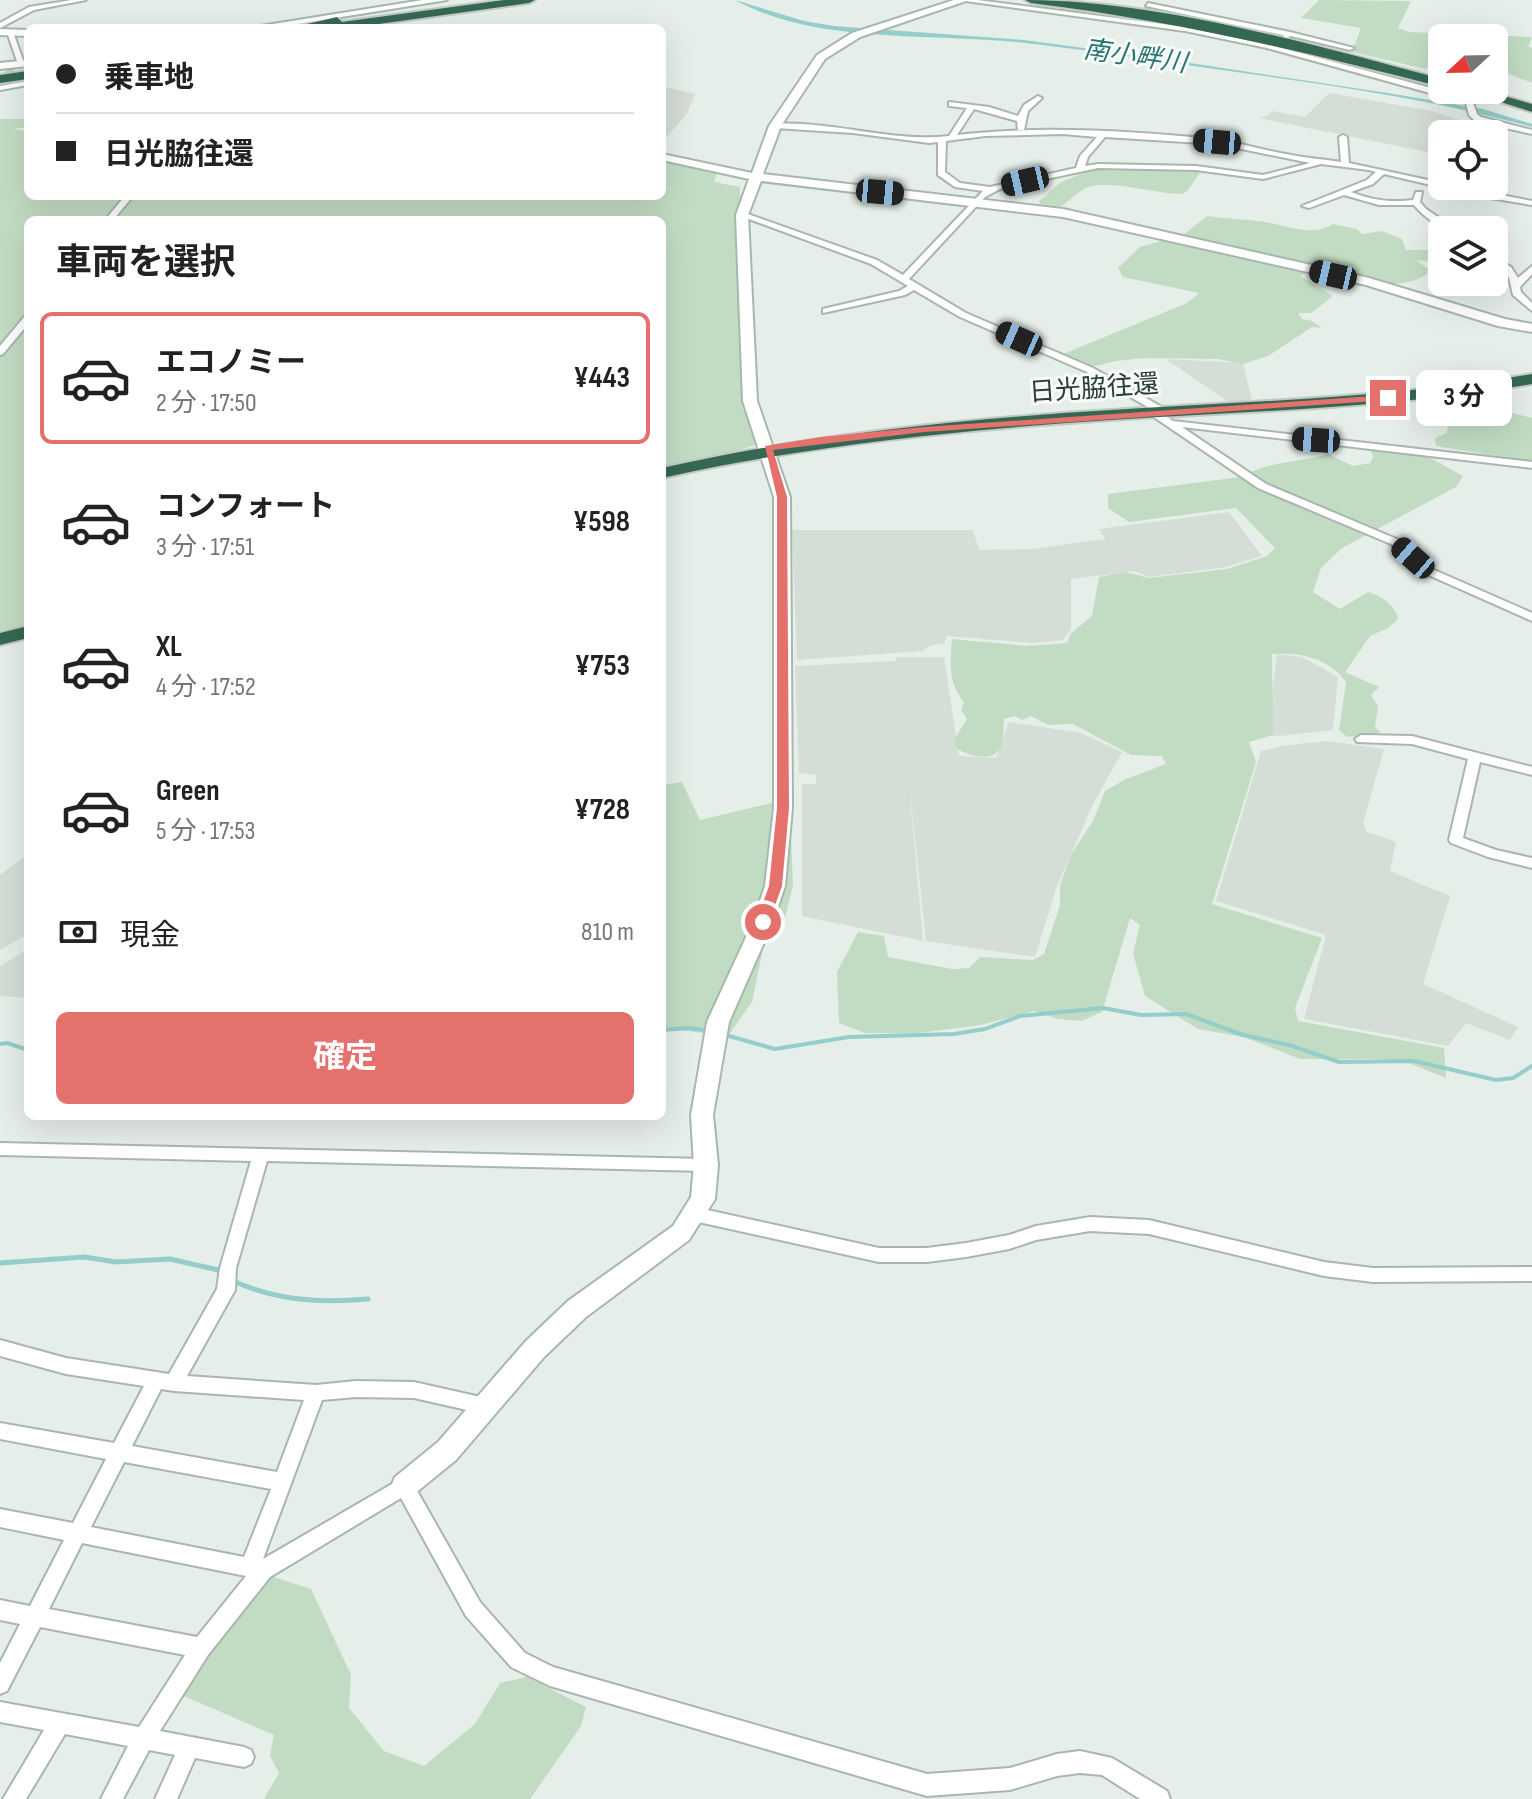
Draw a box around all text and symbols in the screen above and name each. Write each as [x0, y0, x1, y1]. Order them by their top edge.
north arrow [1428, 24, 1508, 104]
map controls [1428, 24, 1508, 296]
water label: 南小畔川 [1081, 34, 1192, 80]
text: 乗車地 [104, 60, 194, 96]
button: locate [1428, 120, 1508, 200]
car [1192, 128, 1242, 156]
text: 日光脇往還 [104, 137, 254, 173]
car [999, 164, 1051, 198]
car [855, 178, 905, 206]
button: layers [1428, 216, 1508, 296]
text: 車両を選択 [56, 242, 236, 285]
car [1307, 258, 1359, 292]
car [992, 318, 1046, 360]
icon: car [60, 342, 132, 414]
text: エコノミー [156, 345, 306, 381]
text: ¥443 [574, 360, 630, 396]
street label: 日光脇往還 [1028, 369, 1160, 409]
callout: 3 分 [1416, 370, 1512, 426]
route end [1370, 380, 1406, 416]
text: 3 分 [1443, 382, 1485, 413]
text: 2 分 · 17:50 [156, 388, 257, 419]
car [1291, 426, 1341, 454]
icon: car [60, 486, 132, 558]
text: コンフォート [156, 489, 335, 525]
text: ¥598 [573, 504, 630, 540]
text: 3 分 · 17:51 [156, 532, 254, 563]
car [1387, 533, 1439, 583]
text: XL [156, 629, 182, 665]
icon: car [60, 630, 132, 702]
text: ¥753 [575, 648, 630, 684]
text: 4 分 · 17:52 [156, 672, 256, 703]
text: Green [156, 773, 220, 809]
icon: car [60, 774, 132, 846]
text: ¥728 [574, 792, 630, 828]
text: 5 分 · 17:53 [156, 816, 256, 847]
route start [745, 904, 781, 940]
icon: cash [56, 910, 100, 954]
text: 810 m [581, 917, 634, 948]
text: 現金 [120, 918, 180, 954]
button: 確定 [56, 1012, 634, 1104]

